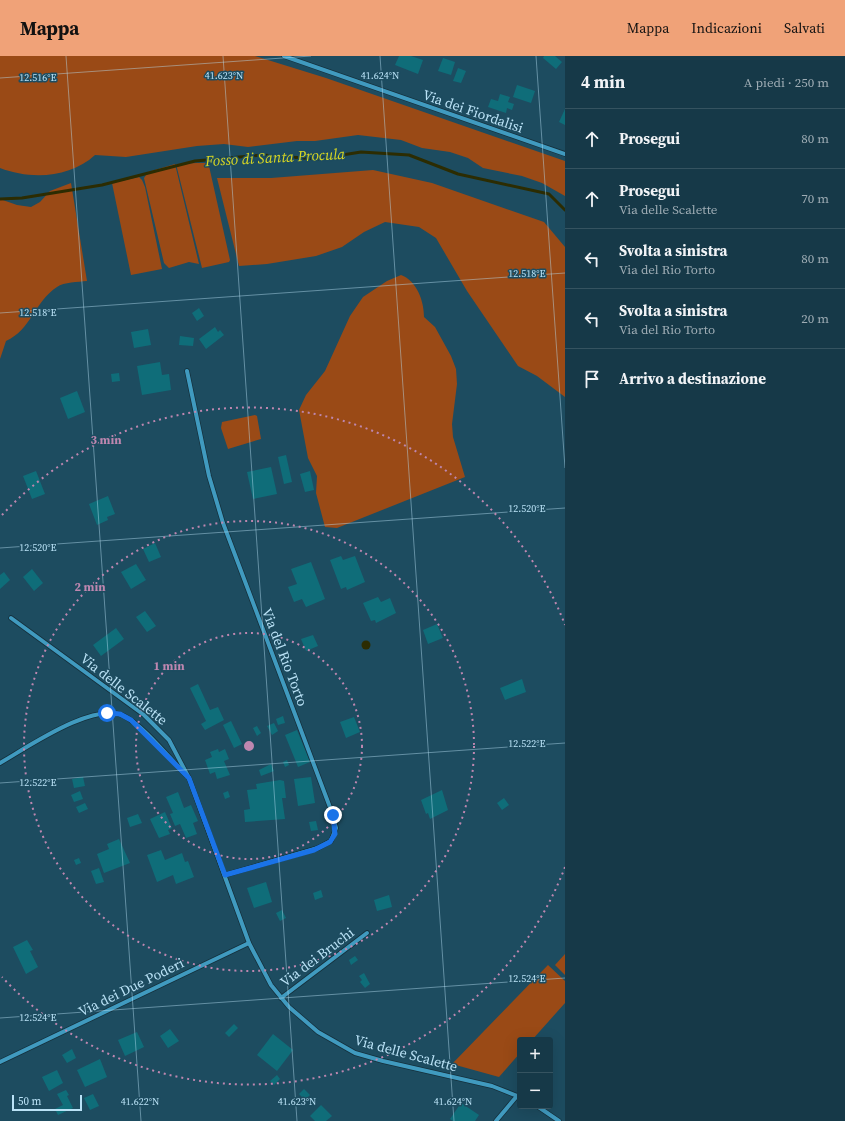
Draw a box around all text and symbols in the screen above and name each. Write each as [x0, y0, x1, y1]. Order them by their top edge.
text: Mappa [20, 15, 79, 41]
text: Mappa [627, 18, 669, 38]
text: Indicazioni [691, 18, 762, 38]
text: Salvati [784, 18, 825, 38]
text: 41.623°N [205, 69, 243, 82]
text: 41.624°N [361, 69, 399, 82]
text: 4 min [581, 70, 625, 94]
text: 12.516°E [19, 71, 57, 84]
text: A piedi · 250 m [744, 74, 829, 91]
street label: Via dei Fiordalisi [420, 84, 526, 138]
icon: ahead [581, 128, 603, 150]
text: Prosegui [619, 128, 680, 149]
text: 80 m [801, 130, 829, 147]
water label: Fosso di Santa Procula [203, 143, 346, 171]
text: Prosegui [619, 180, 680, 201]
icon: ahead [581, 188, 603, 210]
text: 70 m [801, 190, 829, 207]
text: Via delle Scalette [619, 201, 718, 218]
text: Svolta a sinistra [619, 240, 728, 261]
icon: left [581, 248, 603, 270]
text: 80 m [801, 250, 829, 267]
text: Via del Rio Torto [619, 261, 715, 278]
text: 12.518°E [508, 267, 546, 280]
text: Svolta a sinistra [619, 300, 728, 321]
text: 12.518°E [19, 306, 57, 319]
icon: left [581, 308, 603, 330]
text: 20 m [801, 310, 829, 327]
text: Via del Rio Torto [619, 321, 715, 338]
icon: arrive [581, 368, 603, 390]
text: Arrivo a destinazione [619, 368, 766, 389]
text: 3 min [90, 432, 122, 448]
text: 12.520°E [508, 502, 546, 515]
text: 12.520°E [19, 541, 57, 554]
text: 2 min [74, 579, 106, 595]
street label: Via del Rio Torto [257, 605, 313, 709]
street label: Via delle Scalette [76, 648, 172, 730]
text: 1 min [153, 658, 185, 674]
route start [98, 704, 116, 722]
text: 12.522°E [508, 737, 546, 750]
centre of rings [242, 739, 256, 753]
text: 12.522°E [19, 776, 57, 789]
route end [324, 806, 342, 824]
street label: Via dei Bruchi [276, 923, 358, 991]
street label: Via dei Due Poderi [75, 953, 187, 1021]
text: 12.524°E [508, 972, 546, 985]
text: 12.524°E [19, 1011, 57, 1024]
street label: Via delle Scalette [352, 1030, 460, 1076]
map controls [517, 1037, 553, 1109]
button: + [517, 1037, 553, 1073]
button: − [517, 1073, 553, 1109]
scale bar [12, 1093, 82, 1112]
text: 50 m [18, 1094, 41, 1109]
text: 41.622°N [121, 1095, 159, 1108]
text: 41.623°N [278, 1095, 316, 1108]
text: 41.624°N [434, 1095, 472, 1108]

